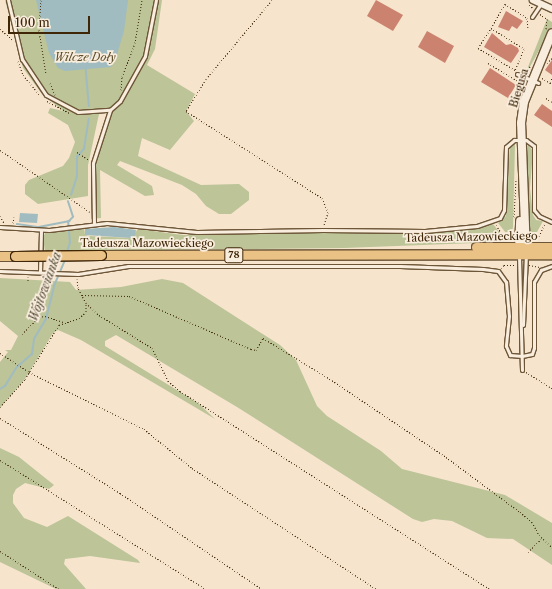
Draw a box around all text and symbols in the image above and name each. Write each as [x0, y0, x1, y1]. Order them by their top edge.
scale bar [10, 8, 92, 34]
text: 100 m [15, 15, 50, 30]
park label: Wilcze Doły [54, 50, 116, 64]
street label: Biegusa [507, 67, 531, 109]
street label: Tadeusza Mazowieckiego [404, 229, 538, 245]
street label: Tadeusza Mazowieckiego [80, 236, 214, 250]
road number: 78 [224, 247, 244, 263]
water label: Wójtowianka [26, 250, 64, 324]

